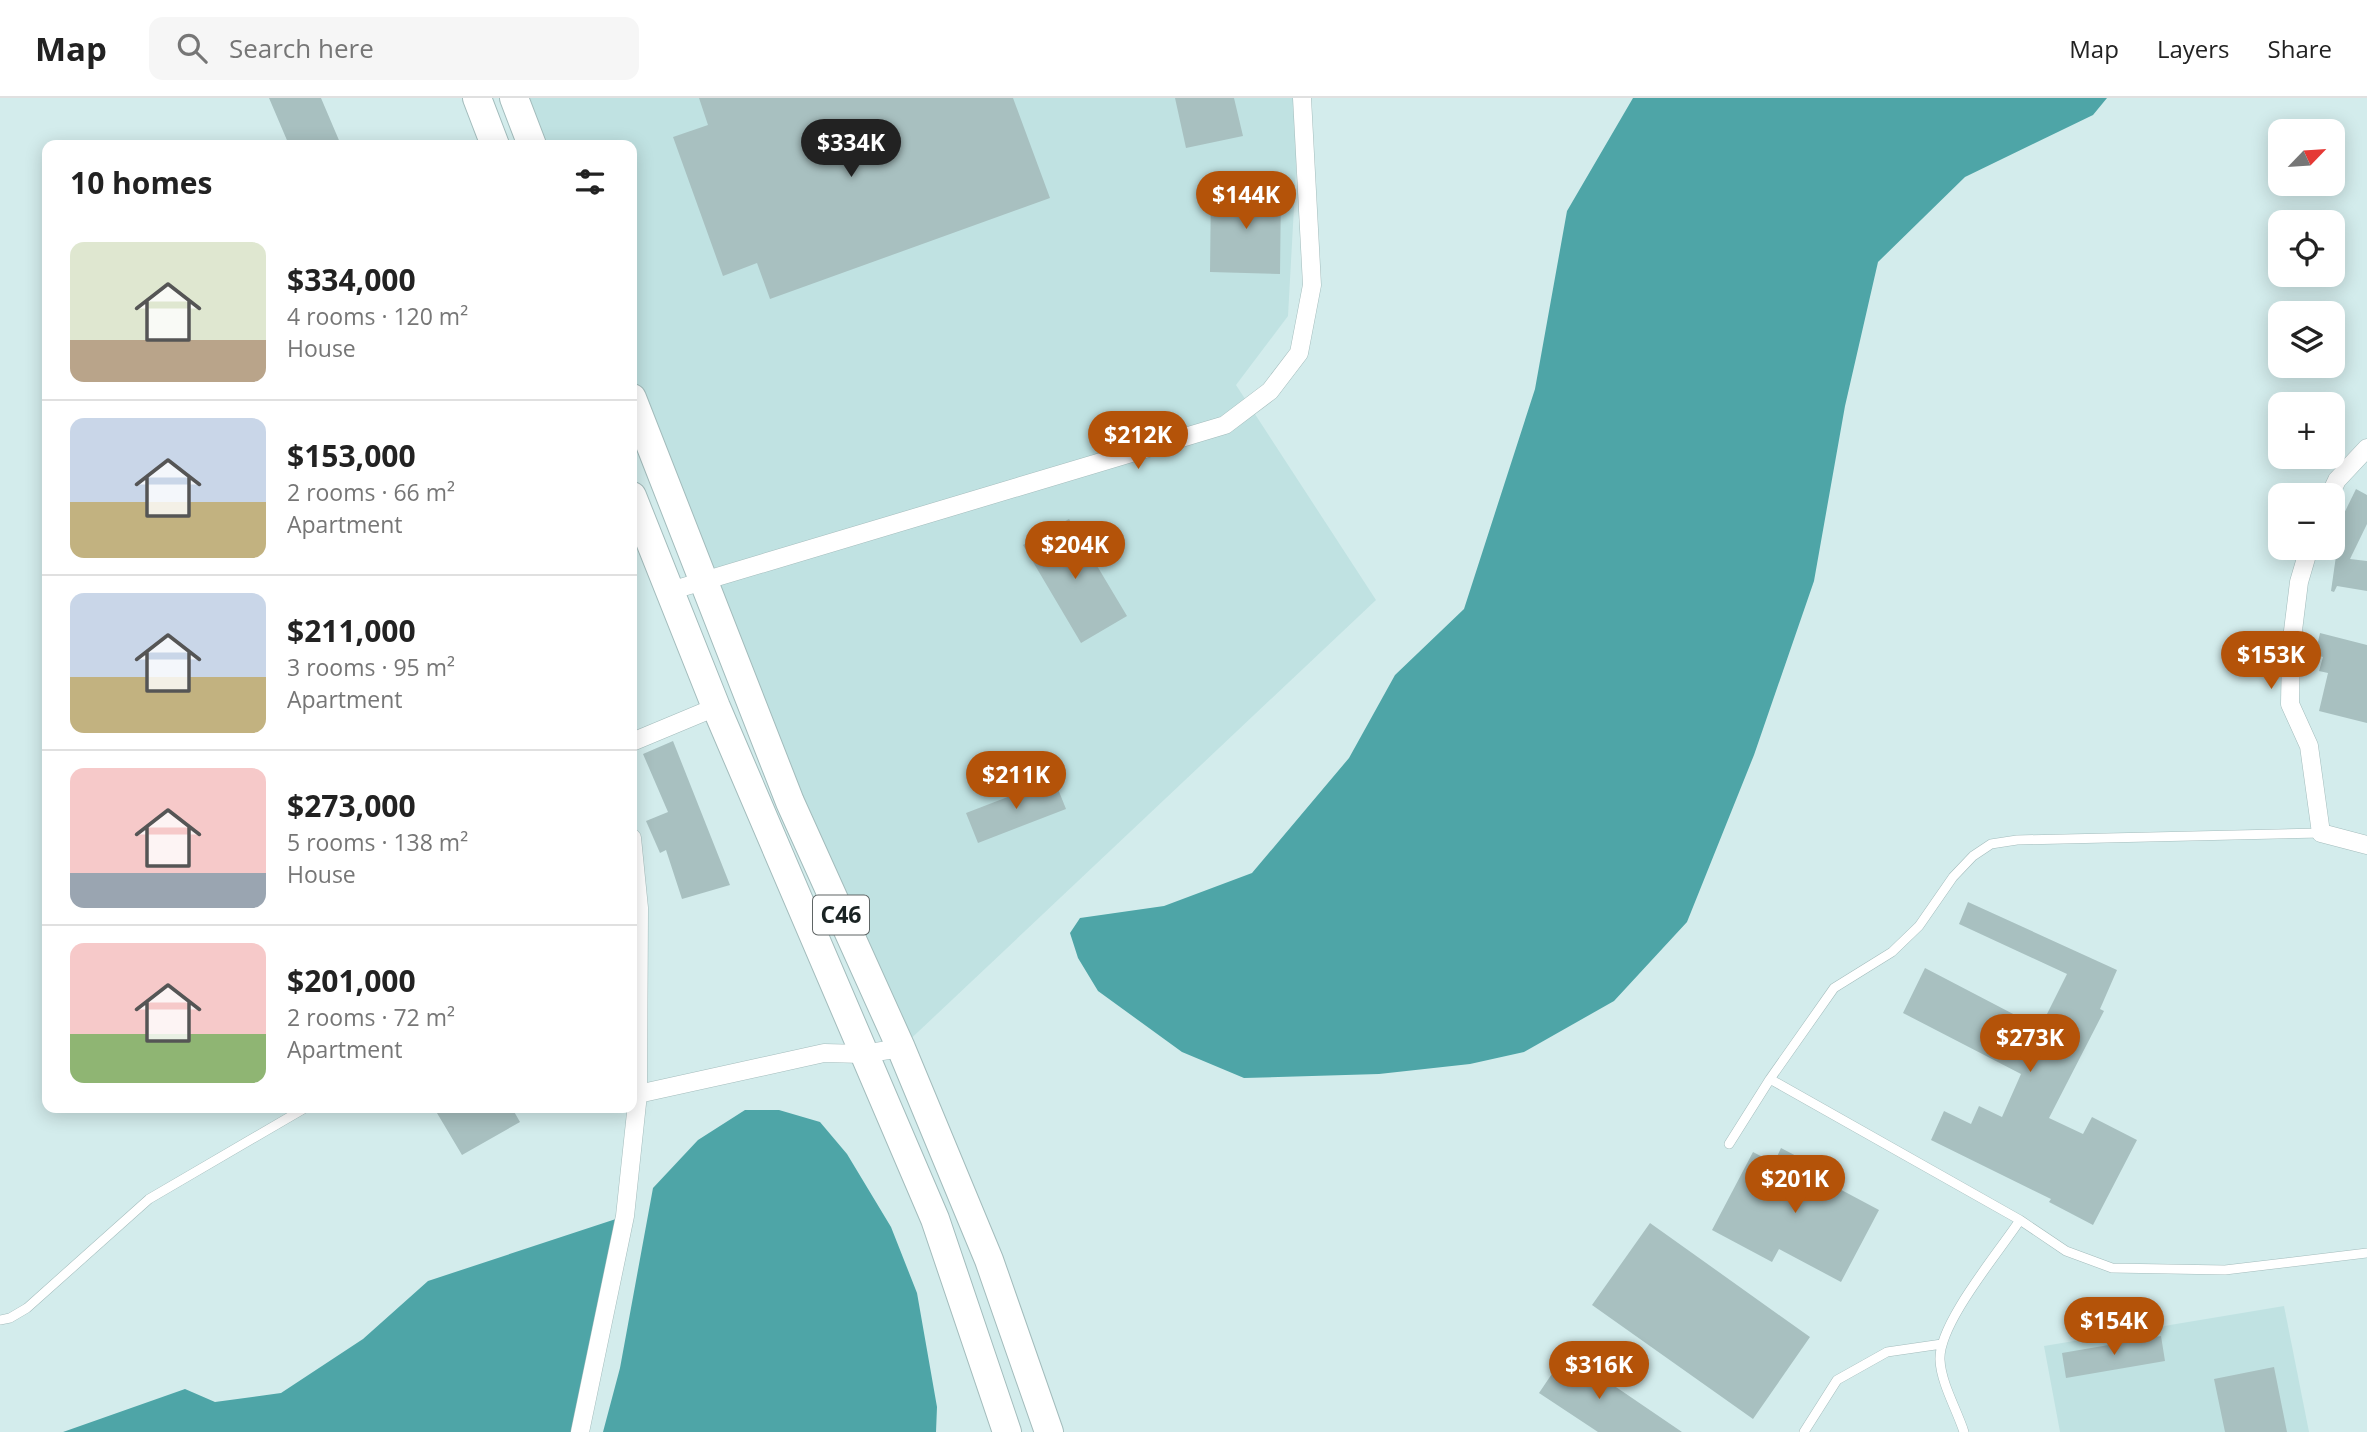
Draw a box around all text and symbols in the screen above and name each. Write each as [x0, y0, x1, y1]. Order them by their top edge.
search box [149, 17, 639, 80]
text: Map [35, 26, 107, 71]
icon: search [173, 29, 211, 67]
text: Search here [229, 30, 374, 66]
text: Map [2069, 32, 2119, 65]
text: Layers [2157, 32, 2230, 65]
text: Share [2268, 32, 2332, 65]
north arrow [2268, 119, 2345, 196]
map controls [2268, 119, 2345, 560]
pin: $334K [802, 120, 900, 179]
text: $334K [817, 126, 885, 158]
text: 10 homes [70, 162, 213, 203]
icon: filters [571, 163, 609, 201]
pin: $144K [1197, 172, 1295, 231]
text: $144K [1212, 178, 1280, 210]
button: locate [2268, 210, 2345, 287]
text: $334,000 [287, 259, 416, 300]
icon: home [126, 270, 210, 354]
text: 4 rooms · 120 m² [287, 300, 468, 332]
button: layers [2268, 301, 2345, 378]
text: House [287, 332, 356, 364]
button: + [2268, 392, 2345, 469]
pin: $212K [1089, 412, 1187, 471]
text: $212K [1104, 418, 1172, 450]
text: $153,000 [287, 435, 416, 476]
icon: home [126, 446, 210, 530]
text: 2 rooms · 66 m² [287, 476, 455, 508]
button: − [2268, 483, 2345, 560]
text: Apartment [287, 508, 403, 540]
pin: $204K [1026, 522, 1124, 581]
text: $204K [1041, 528, 1109, 560]
text: $211,000 [287, 610, 416, 651]
icon: home [126, 621, 210, 705]
pin: $153K [2222, 632, 2320, 691]
text: $153K [2237, 638, 2305, 670]
text: 3 rooms · 95 m² [287, 651, 455, 683]
text: Apartment [287, 683, 403, 715]
pin: $211K [967, 752, 1065, 811]
text: $211K [982, 758, 1050, 790]
text: $273,000 [287, 785, 416, 826]
icon: home [126, 796, 210, 880]
text: 5 rooms · 138 m² [287, 826, 468, 858]
text: House [287, 858, 356, 890]
road number: C46 [813, 895, 869, 934]
text: $201,000 [287, 960, 416, 1001]
icon: home [126, 971, 210, 1055]
text: 2 rooms · 72 m² [287, 1001, 455, 1033]
pin: $273K [1981, 1014, 2079, 1074]
text: $273K [1996, 1021, 2064, 1053]
text: Apartment [287, 1033, 403, 1065]
pin: $201K [1746, 1156, 1844, 1215]
text: $201K [1761, 1162, 1829, 1194]
pin: $154K [2065, 1298, 2163, 1357]
text: $154K [2080, 1304, 2148, 1336]
pin: $316K [1550, 1342, 1648, 1401]
text: $316K [1565, 1348, 1633, 1380]

